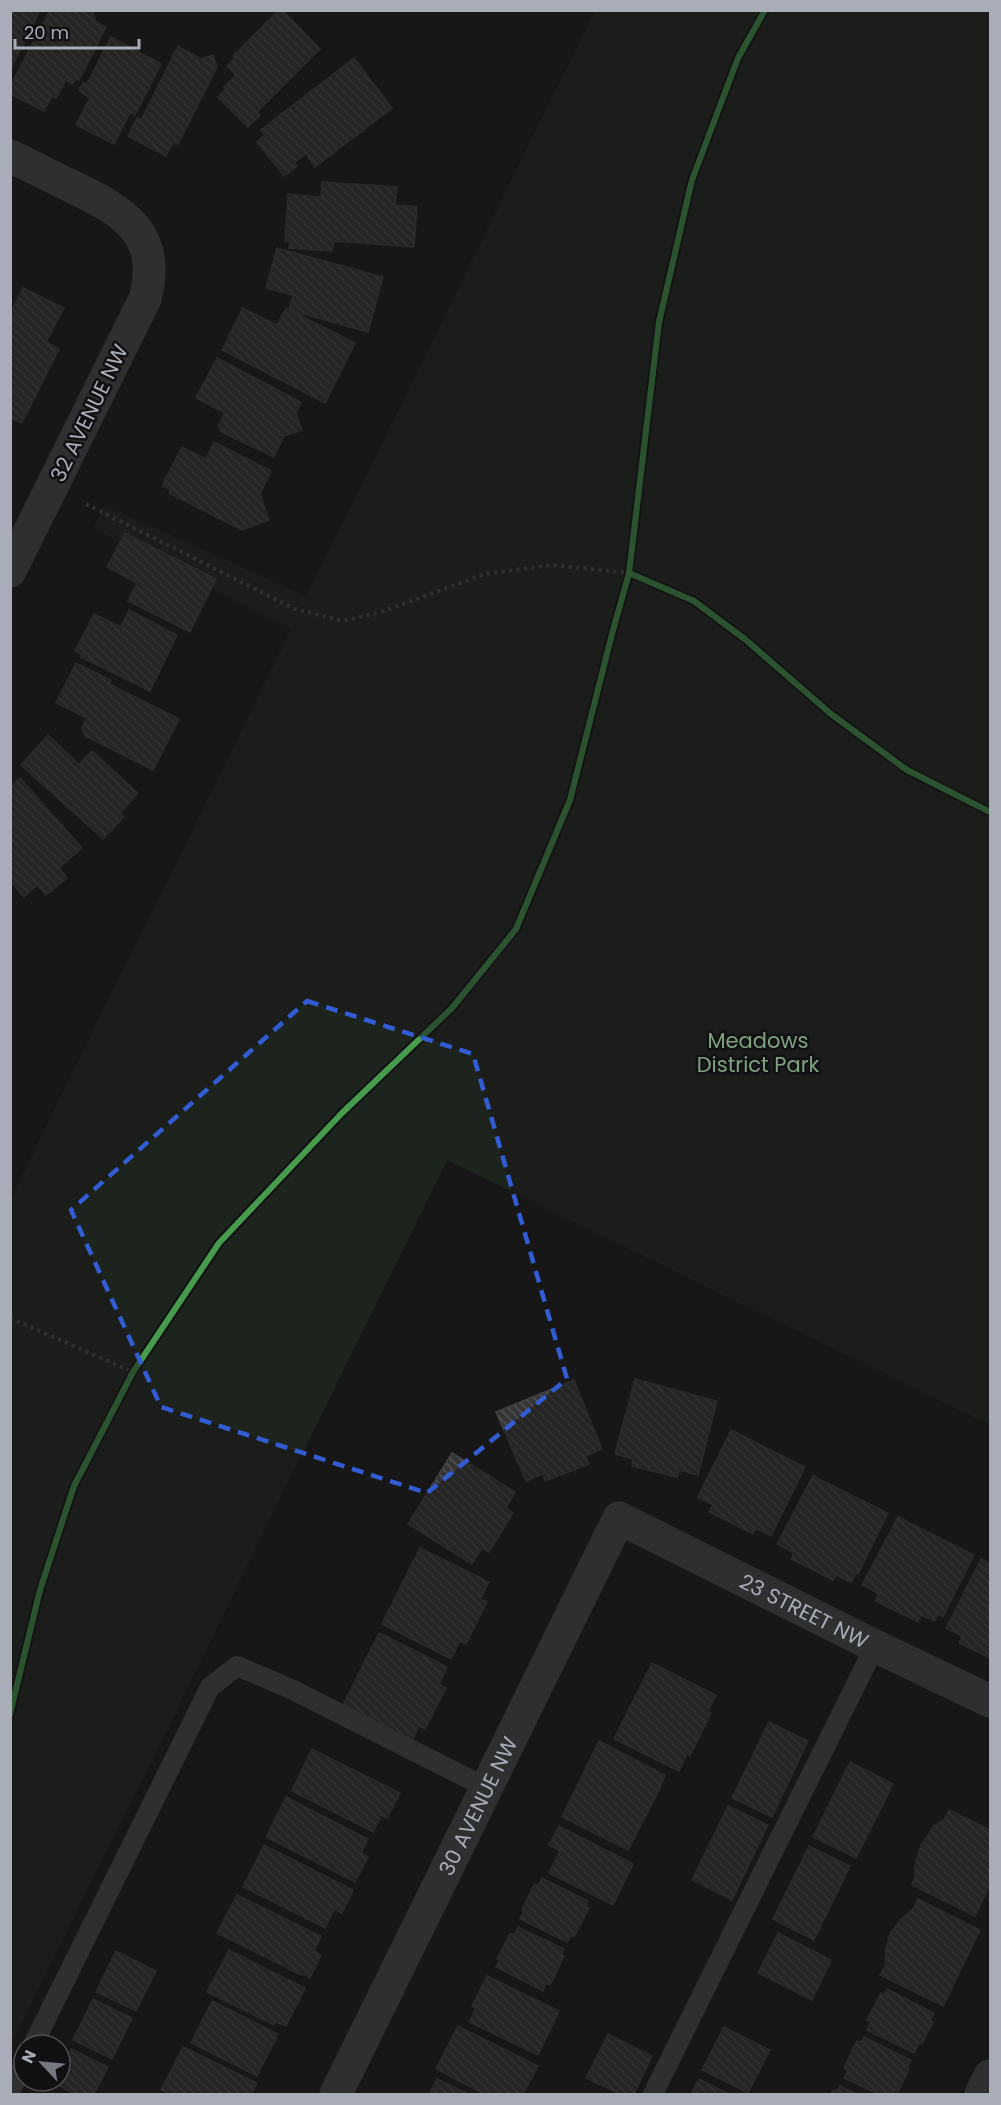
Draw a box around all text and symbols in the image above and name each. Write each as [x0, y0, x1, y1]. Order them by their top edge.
scale bar [15, 12, 140, 50]
text: 20 m [24, 20, 69, 45]
street label: 32 AVENUE NW [43, 339, 135, 487]
park label: Meadows District Park [697, 1026, 819, 1079]
street label: 23 STREET NW [735, 1566, 874, 1655]
street label: 30 AVENUE NW [431, 1731, 524, 1880]
north arrow [12, 2033, 72, 2093]
text: N [16, 2046, 42, 2067]

